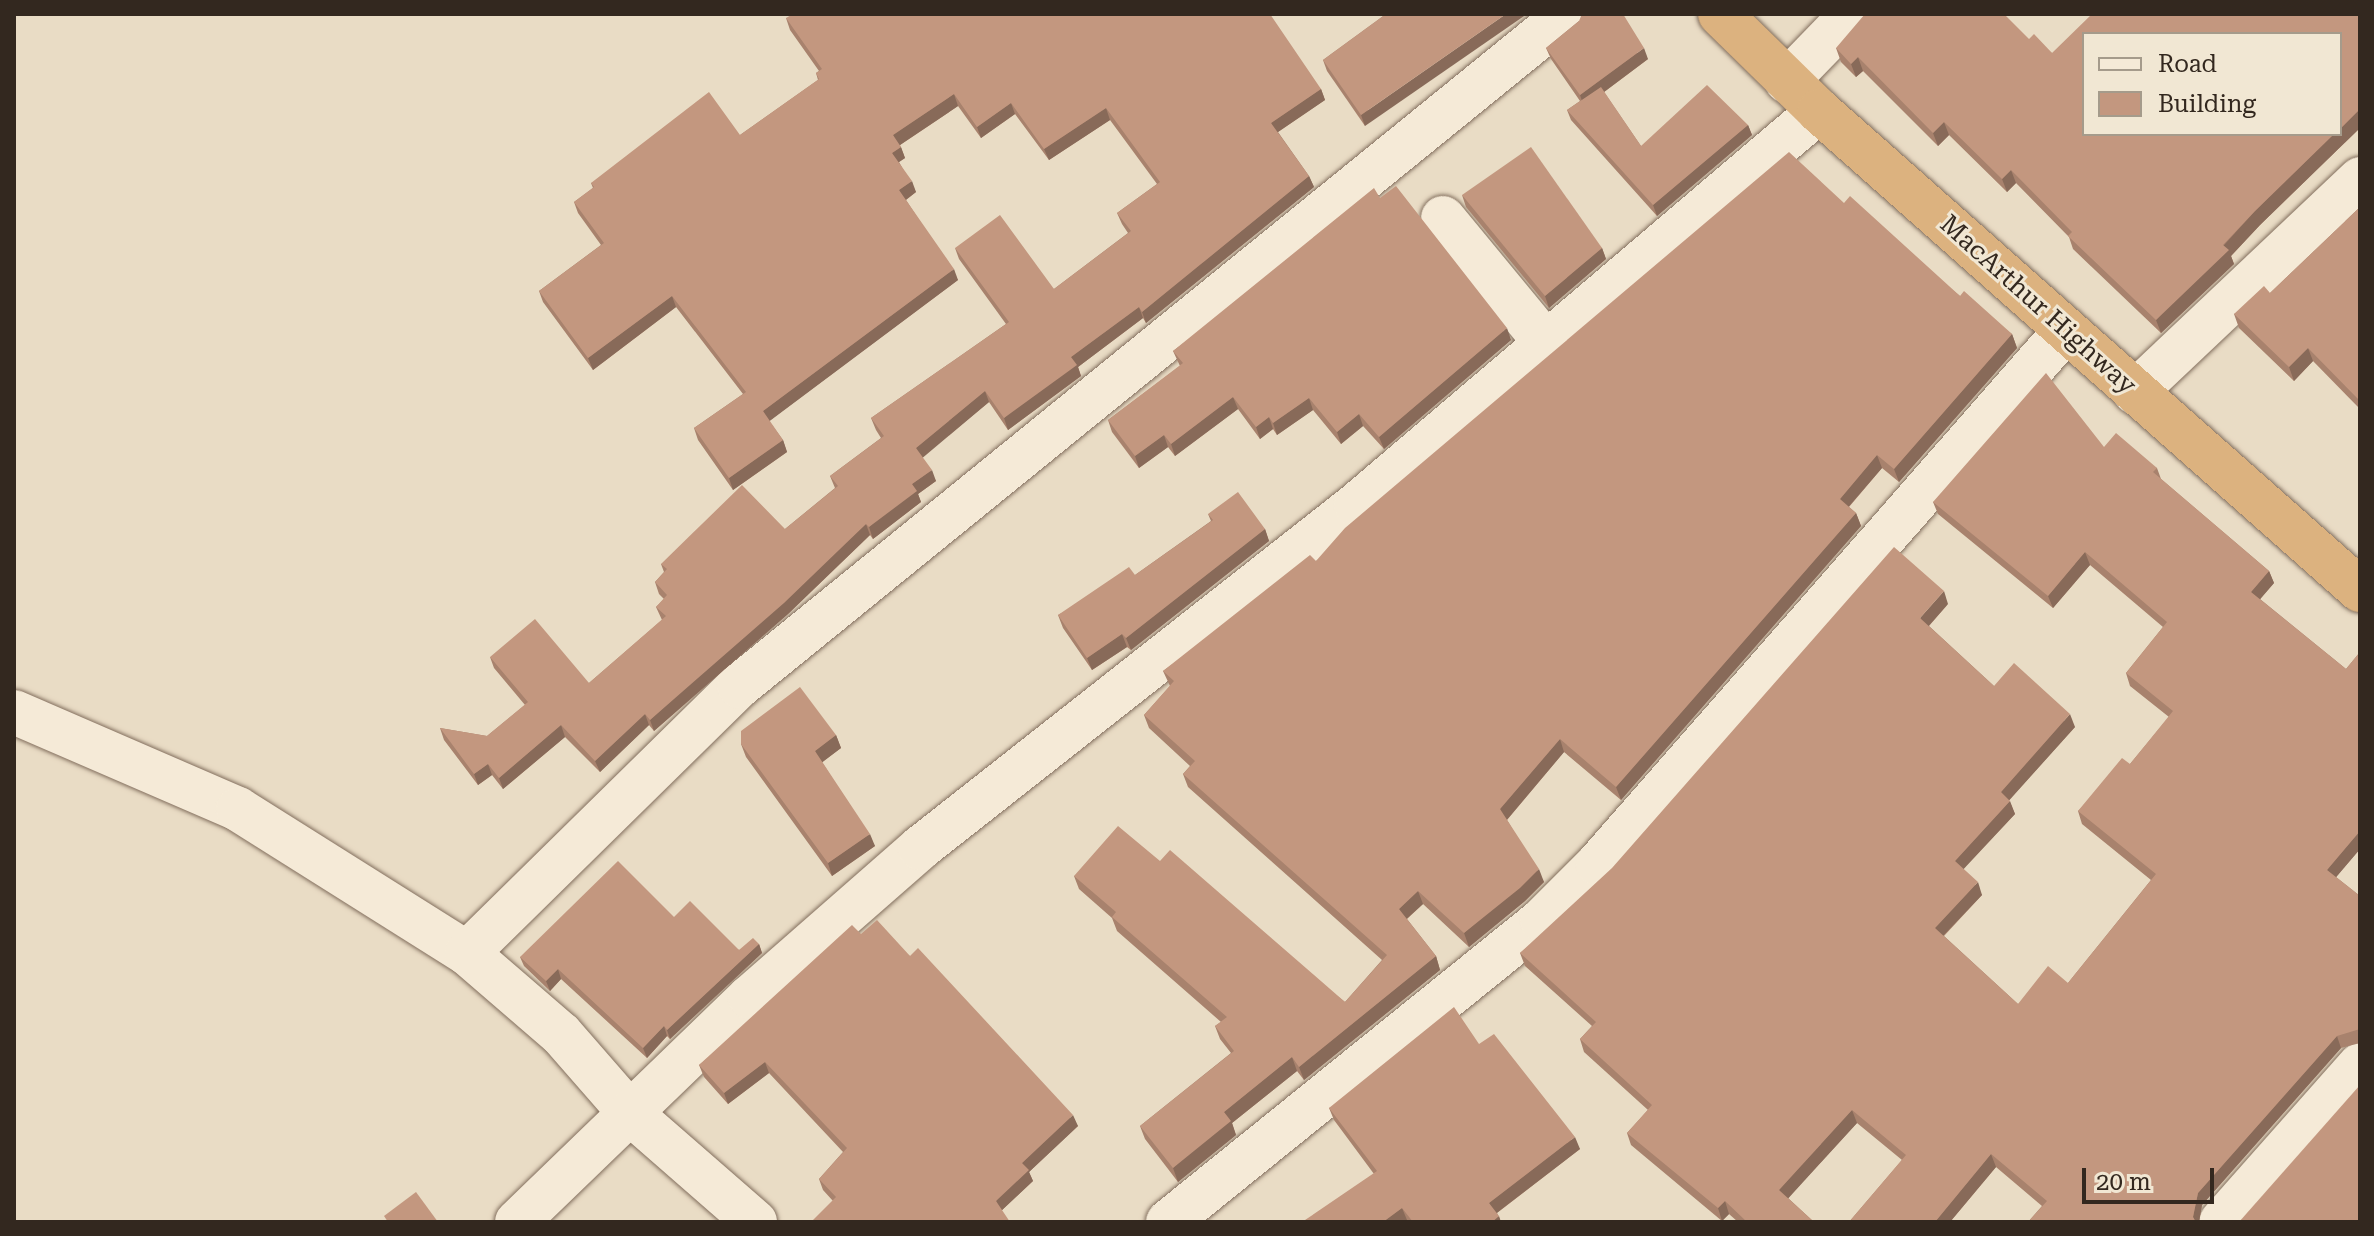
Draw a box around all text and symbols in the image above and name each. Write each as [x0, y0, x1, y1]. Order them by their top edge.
legend [2082, 32, 2342, 136]
text: Road [2158, 50, 2217, 78]
text: Building [2158, 90, 2256, 118]
street label: MacArthur Highway [1934, 209, 2142, 401]
scale bar [2086, 1152, 2218, 1202]
text: 20 m [2096, 1168, 2151, 1196]

